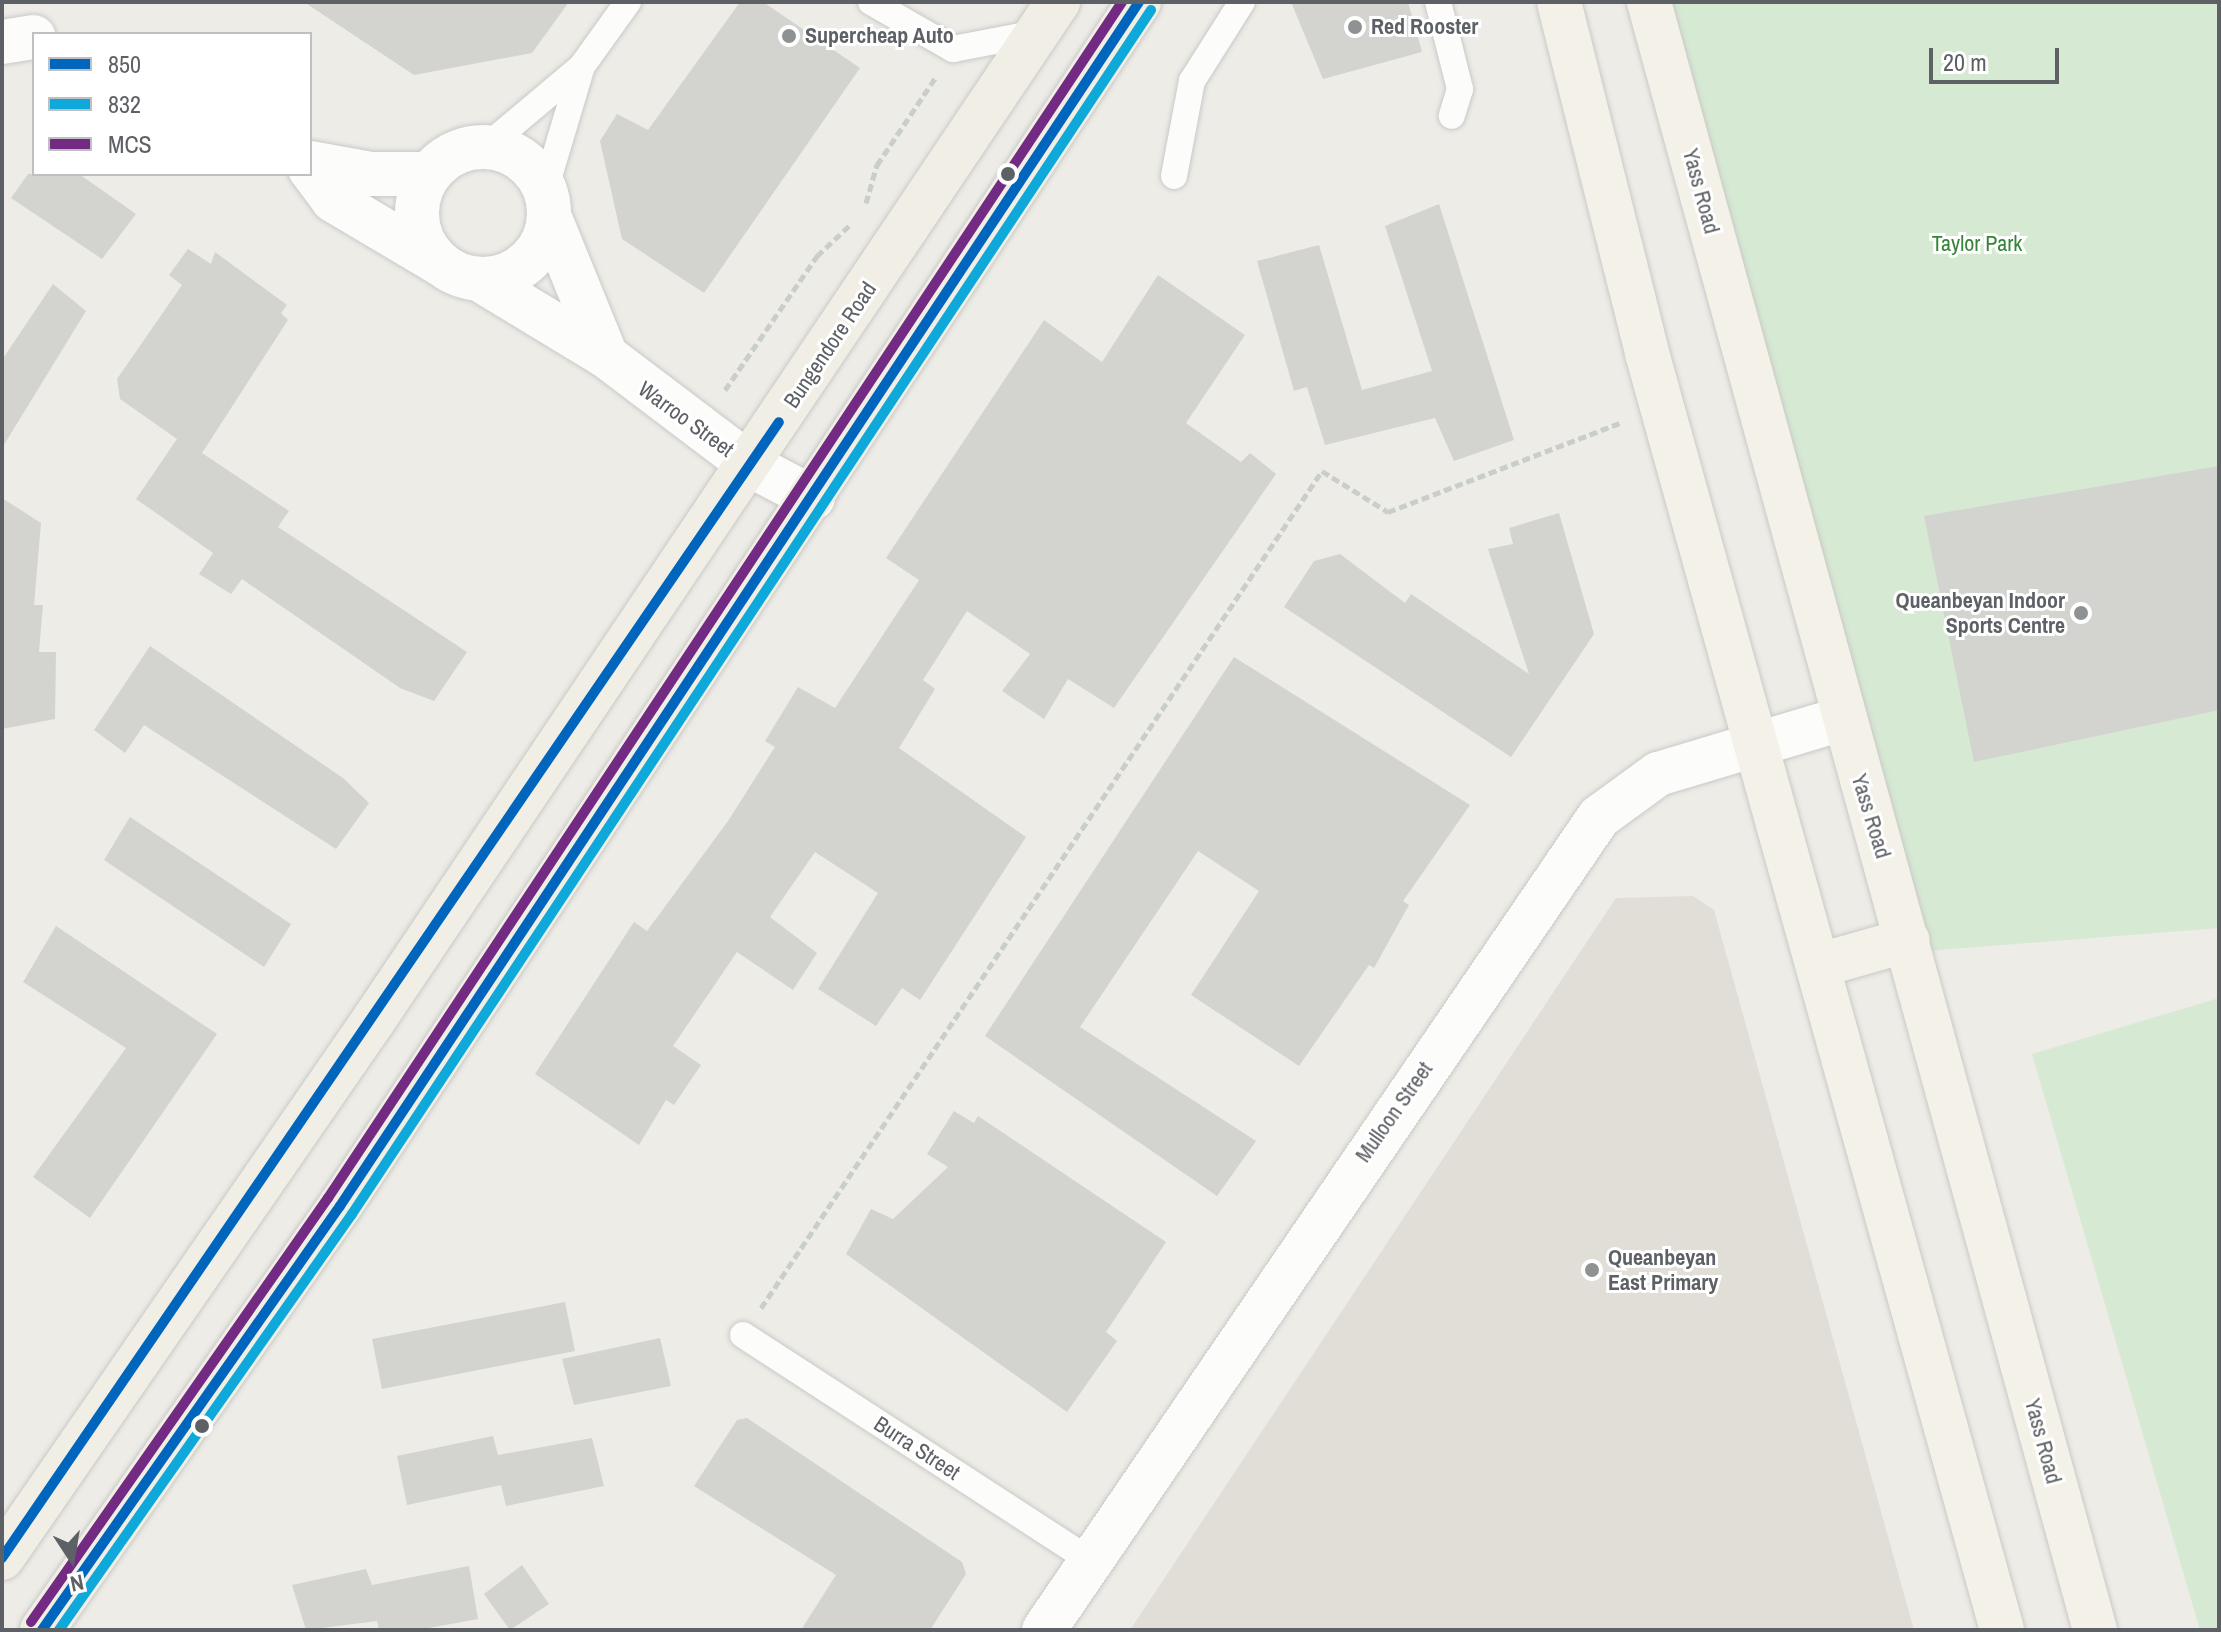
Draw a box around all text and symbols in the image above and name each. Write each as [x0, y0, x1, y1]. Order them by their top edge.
place label: Red Rooster [1371, 14, 1478, 40]
marker: Red Rooster [1346, 18, 1364, 36]
place label: Supercheap Auto [805, 23, 954, 49]
marker: Supercheap Auto [780, 27, 798, 45]
legend [32, 32, 312, 176]
scale bar [1933, 32, 2063, 82]
text: 20 m [1943, 46, 1987, 78]
text: 850 [108, 48, 141, 80]
text: 832 [108, 88, 141, 120]
text: MCS [108, 128, 152, 160]
street label: Yass Road [1677, 146, 1725, 236]
unlabelled marker [1000, 166, 1016, 182]
park label: Taylor Park [1932, 231, 2022, 257]
street label: Bungendore Road [778, 277, 882, 413]
street label: Warroo Street [633, 376, 739, 462]
place label: Queanbeyan Indoor Sports Centre [1896, 587, 2065, 638]
marker: Queanbeyan Indoor Sports Centre [2072, 604, 2090, 622]
street label: Yass Road [1846, 771, 1896, 861]
street label: Mulloon Street [1350, 1057, 1438, 1167]
place label: Queanbeyan East Primary [1608, 1244, 1718, 1296]
marker: Queanbeyan East Primary [1583, 1261, 1601, 1279]
street label: Yass Road [2019, 1396, 2067, 1486]
street label: Burra Street [869, 1410, 965, 1486]
unlabelled marker [194, 1418, 210, 1434]
north arrow [32, 1520, 112, 1600]
text: N [67, 1567, 86, 1600]

